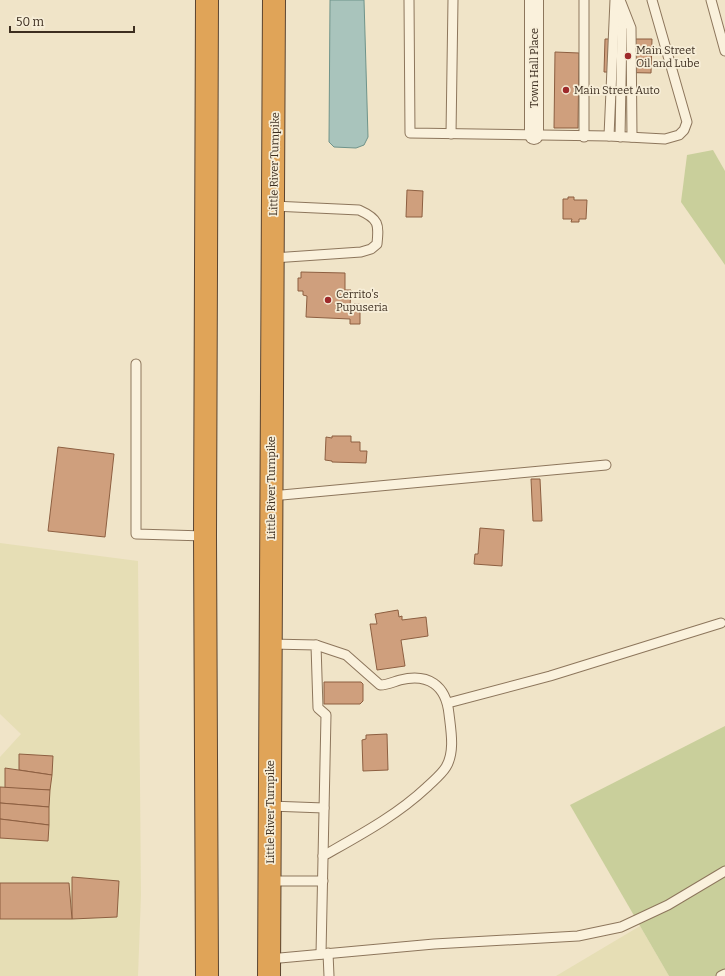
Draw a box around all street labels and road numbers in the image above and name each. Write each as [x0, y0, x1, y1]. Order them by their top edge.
street label: Town Hall Place [528, 28, 541, 108]
street label: Little River Turnpike [267, 112, 282, 216]
street label: Little River Turnpike [265, 436, 278, 540]
street label: Little River Turnpike [264, 760, 277, 864]

